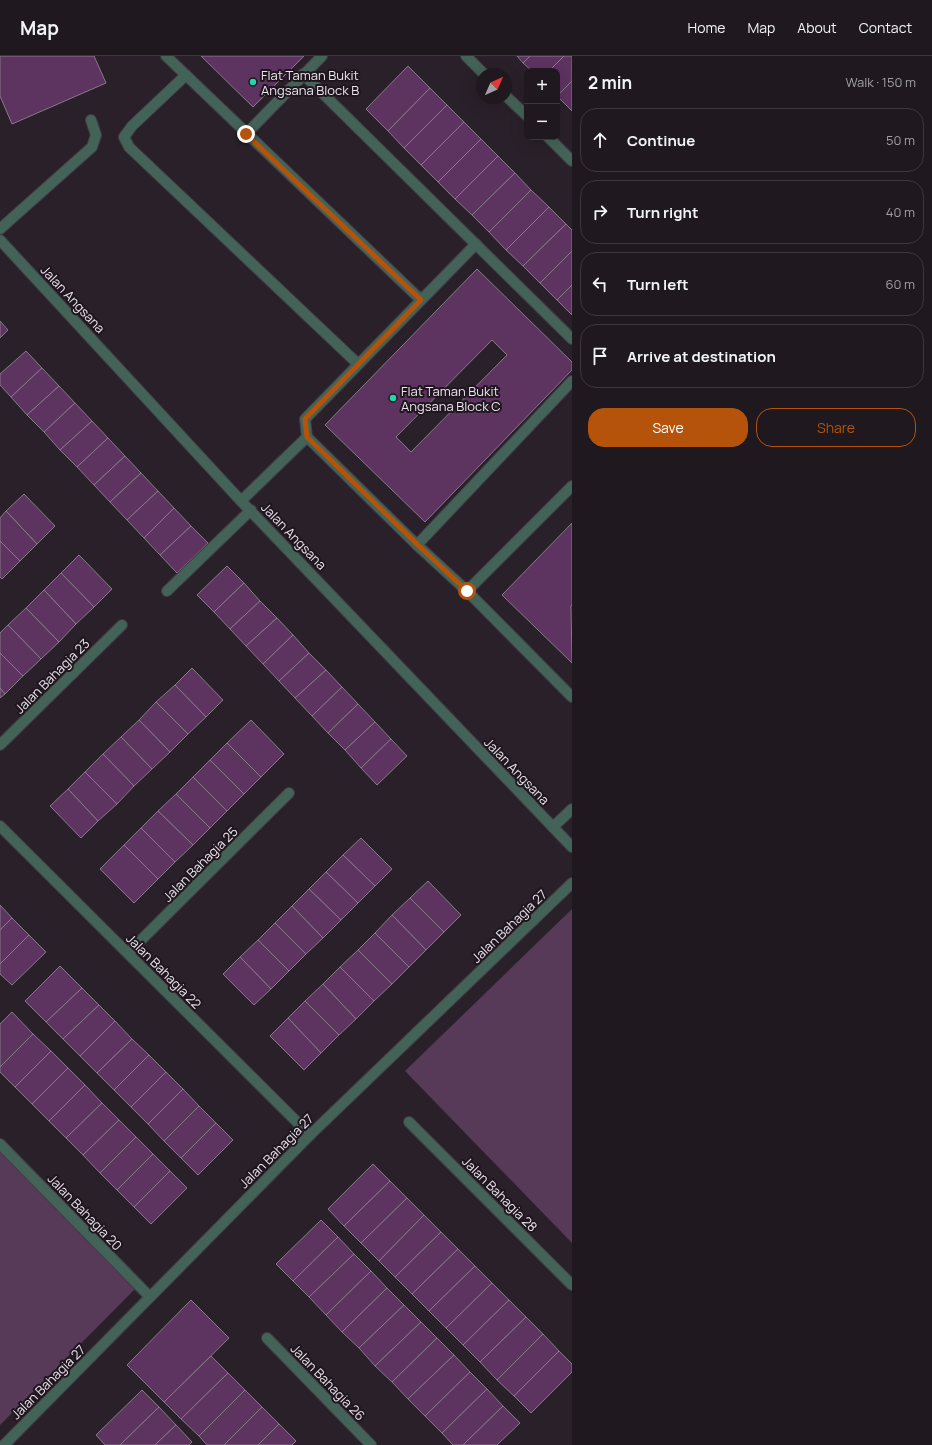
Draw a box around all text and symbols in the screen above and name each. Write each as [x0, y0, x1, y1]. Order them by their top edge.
text: Map [20, 15, 59, 41]
text: Home [688, 18, 725, 37]
text: Map [747, 18, 775, 37]
text: About [797, 18, 837, 37]
text: Contact [859, 18, 912, 37]
place label: Flat Taman Bukit Angsana Block B [261, 66, 359, 99]
north arrow [476, 68, 512, 104]
map controls [524, 68, 560, 140]
button: + [524, 68, 560, 104]
text: 2 min [588, 71, 632, 94]
text: Walk · 150 m [845, 73, 916, 91]
marker: Flat Taman Bukit Angsana Block B [248, 77, 258, 87]
button: − [524, 104, 560, 140]
route end [237, 125, 255, 143]
icon: ahead [589, 129, 611, 151]
text: Continue [627, 130, 695, 151]
text: 50 m [886, 131, 915, 149]
icon: right [589, 201, 611, 223]
text: Turn right [627, 202, 698, 223]
text: 40 m [886, 203, 915, 221]
street label: Jalan Angsana [37, 261, 109, 337]
icon: left [589, 273, 611, 295]
text: Turn left [627, 274, 689, 295]
text: 60 m [885, 275, 915, 293]
icon: arrive [589, 345, 611, 367]
text: Arrive at destination [627, 346, 776, 367]
place label: Flat Taman Bukit Angsana Block C [401, 382, 500, 415]
marker: Flat Taman Bukit Angsana Block C [388, 393, 398, 403]
button: Save [588, 408, 748, 447]
button: Share [756, 408, 916, 447]
street label: Jalan Angsana [257, 499, 331, 573]
route start [458, 582, 476, 600]
street label: Jalan Bahagia 23 [11, 635, 93, 717]
street label: Jalan Angsana [480, 734, 554, 808]
street label: Jalan Bahagia 25 [158, 822, 242, 906]
street label: Jalan Bahagia 27 [467, 885, 551, 967]
street label: Jalan Bahagia 22 [123, 930, 205, 1012]
street label: Jalan Bahagia 27 [235, 1110, 317, 1192]
street label: Jalan Bahagia 28 [458, 1152, 542, 1236]
street label: Jalan Bahagia 20 [44, 1170, 126, 1254]
street label: Jalan Bahagia 26 [287, 1340, 369, 1424]
street label: Jalan Bahagia 27 [7, 1341, 89, 1423]

